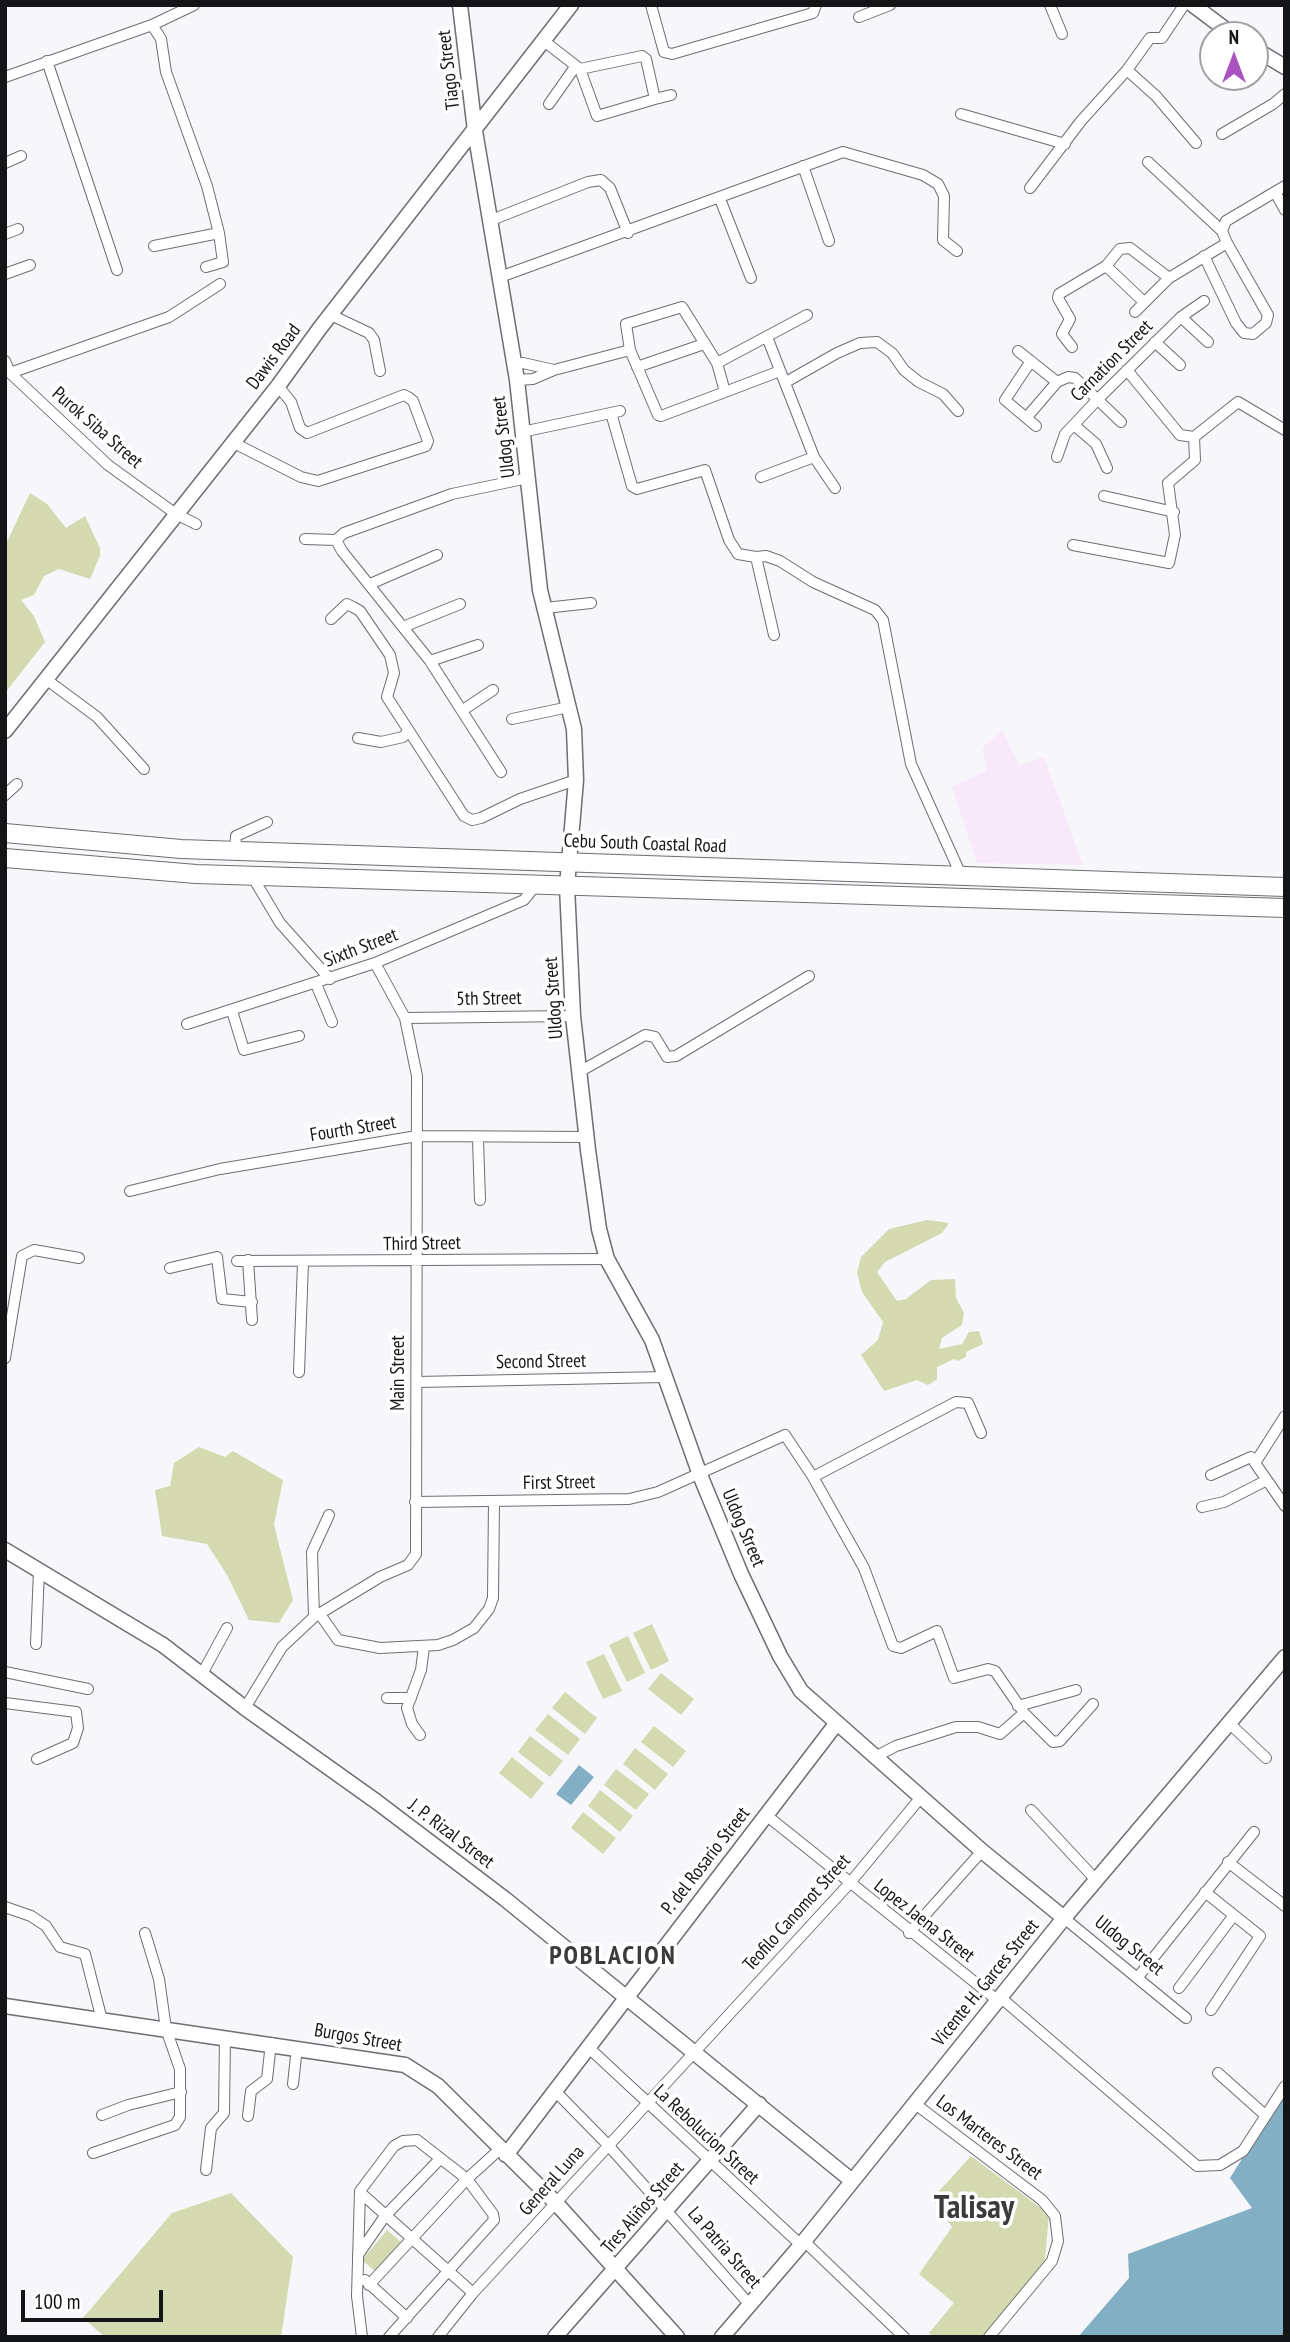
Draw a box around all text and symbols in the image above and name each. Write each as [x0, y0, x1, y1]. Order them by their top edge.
north arrow [1199, 21, 1269, 91]
text: N [1229, 25, 1239, 49]
street label: Tiago Street [433, 29, 465, 111]
street label: Carnation Street [1066, 315, 1158, 407]
street label: Dawis Road [242, 320, 306, 394]
street label: Purok Siba Street [47, 382, 147, 474]
street label: Uldog Street [488, 395, 520, 479]
street label: Cebu South Coastal Road [563, 830, 727, 858]
street label: Sixth Street [321, 924, 401, 972]
street label: Uldog Street [540, 956, 568, 1040]
street label: 5th Street [456, 987, 522, 1011]
street label: Fourth Street [308, 1111, 398, 1147]
street label: Third Street [383, 1232, 461, 1256]
street label: Main Street [388, 1335, 410, 1411]
street label: Second Street [496, 1350, 586, 1374]
street label: First Street [523, 1471, 595, 1495]
street label: Uldog Street [716, 1486, 770, 1570]
street label: J. P. Rizal Street [404, 1794, 498, 1874]
street label: P. del Rosario Street [657, 1803, 755, 1919]
street label: Teofilo Canomot Street [739, 1850, 855, 1976]
street label: Lopez Jaena Street [869, 1875, 979, 1967]
street label: Uldog Street [1090, 1911, 1168, 1981]
street label: Vicente H. Garces Street [928, 1915, 1044, 2051]
district label: POBLACION [550, 1941, 676, 1973]
street label: Burgos Street [312, 2019, 404, 2057]
street label: La Rebolucion Street [649, 2080, 763, 2190]
street label: Los Marteres Street [931, 2091, 1047, 2185]
street label: General Luna [515, 2141, 589, 2221]
street label: Tres Aliños Street [597, 2157, 689, 2259]
district label: Talisay [934, 2189, 1014, 2229]
street label: La Patria Street [682, 2203, 766, 2293]
scale bar [24, 2276, 166, 2320]
text: 100 m [34, 2288, 80, 2315]

